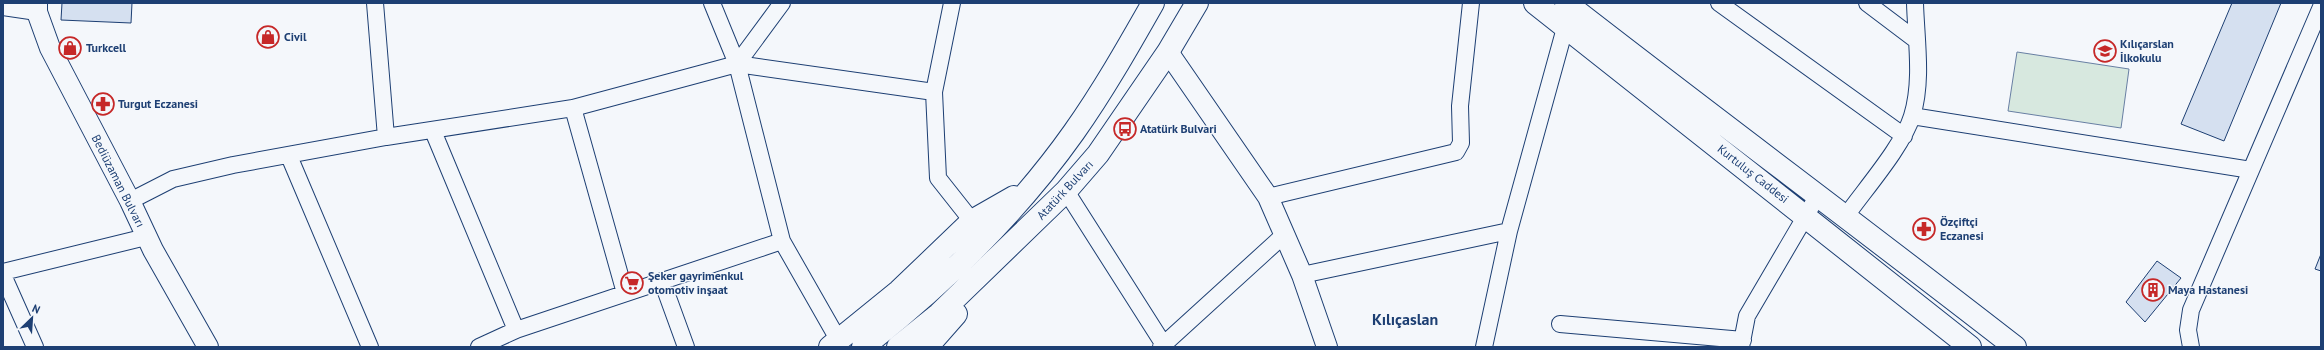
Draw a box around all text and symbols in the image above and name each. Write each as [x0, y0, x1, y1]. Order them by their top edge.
shop icon: Civil [255, 24, 281, 50]
place label: Civil [284, 29, 307, 44]
shop icon: Turkcell [57, 35, 83, 61]
place label: Kılıçarslan İlkokulu [2120, 36, 2174, 65]
school or university icon: Kılıçarslan İlkokulu [2092, 38, 2118, 64]
place label: Turkcell [86, 40, 127, 55]
pharmacy icon: Turgut Eczanesi [90, 91, 116, 117]
place label: Turgut Eczanesi [118, 96, 198, 111]
bus stop icon: Atatürk Bulvari [1112, 116, 1138, 142]
place label: Atatürk Bulvari [1140, 121, 1217, 136]
street label: Bediüzaman Bulvarı [89, 132, 148, 230]
street label: Kurtuluş Caddesi [1715, 141, 1792, 206]
street label: Atatürk Bulvarı [1033, 157, 1096, 223]
place label: Özçiftçi Eczanesi [1940, 214, 1984, 243]
pharmacy icon: Özçiftçi Eczanesi [1911, 216, 1937, 242]
place label: Şeker gayrimenkul otomotiv inşaat [648, 268, 744, 297]
supermarket icon: Şeker gayrimenkul otomotiv inşaat [619, 270, 645, 296]
building icon: Maya Hastanesi [2140, 277, 2166, 303]
place label: Maya Hastanesi [2168, 282, 2248, 297]
north arrow [12, 298, 52, 338]
text: N [30, 301, 42, 317]
district label: Kılıçaslan [1372, 309, 1438, 329]

